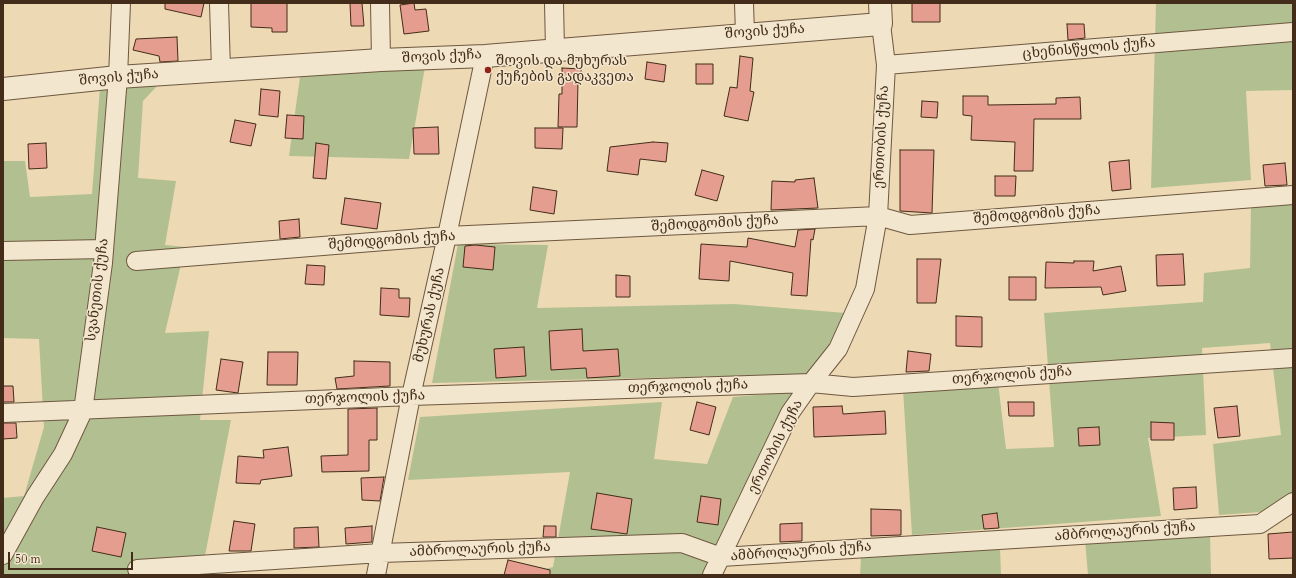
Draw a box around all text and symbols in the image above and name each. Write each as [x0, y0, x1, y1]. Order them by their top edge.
street label: შოვის ქუჩა [725, 21, 805, 43]
street label: ცხენისწყლის ქუჩა [1022, 35, 1156, 63]
street label: შოვის ქუჩა [402, 47, 482, 67]
place label: შოვის და მუხურას ქუჩების გადაკვეთა [496, 54, 634, 86]
marker: შოვის და მუხურას ქუჩების გადაკვეთა [483, 65, 493, 75]
street label: შოვის ქუჩა [78, 66, 160, 90]
street label: ერთობის ქუჩა [871, 85, 893, 189]
street label: შემოდგომის ქუჩა [973, 202, 1101, 228]
street label: შემოდგომის ქუჩა [651, 212, 779, 236]
street label: შემოდგომის ქუჩა [328, 228, 456, 254]
street label: სვანეთის ქუჩა [83, 237, 113, 343]
street label: მუხურას ქუჩა [411, 266, 449, 364]
street label: თერჯოლის ქუჩა [951, 363, 1073, 389]
street label: თერჯოლის ქუჩა [628, 377, 748, 397]
street label: თერჯოლის ქუჩა [305, 388, 425, 408]
street label: ერთობის ქუჩა [745, 397, 807, 497]
street label: ამბროლაურის ქუჩა [1054, 519, 1196, 545]
street label: ამბროლაურის ქუჩა [409, 539, 551, 561]
street label: ამბროლაურის ქუჩა [730, 539, 872, 565]
scale bar [10, 544, 135, 570]
text: 50 m [15, 551, 41, 567]

